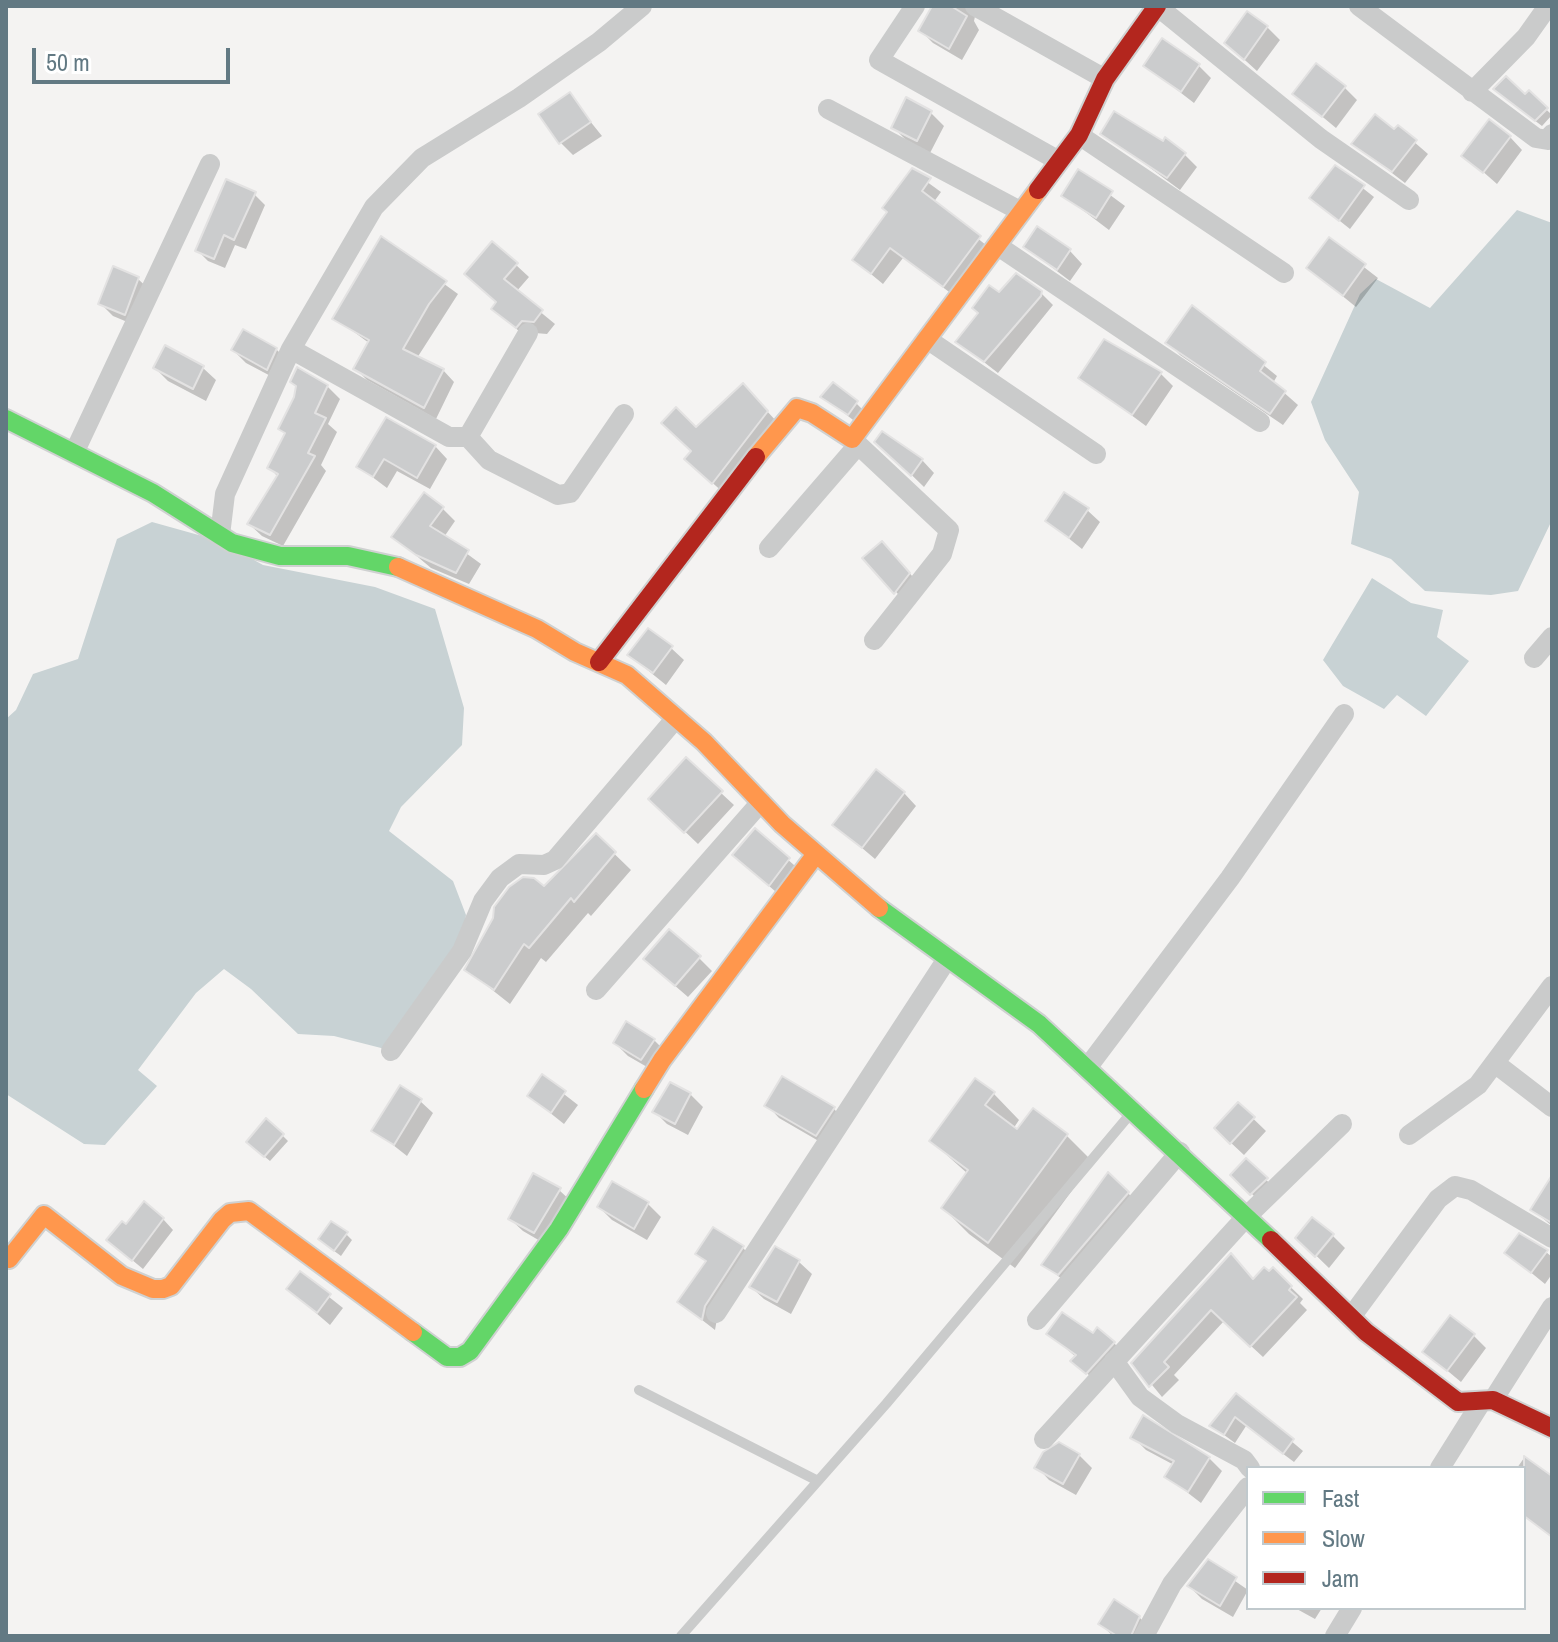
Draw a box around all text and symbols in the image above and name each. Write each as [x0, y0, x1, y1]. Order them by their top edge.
scale bar [36, 32, 234, 82]
text: 50 m [46, 46, 90, 78]
legend [1246, 1466, 1526, 1610]
text: Fast [1322, 1482, 1359, 1514]
text: Slow [1322, 1522, 1365, 1554]
text: Jam [1322, 1562, 1359, 1594]

